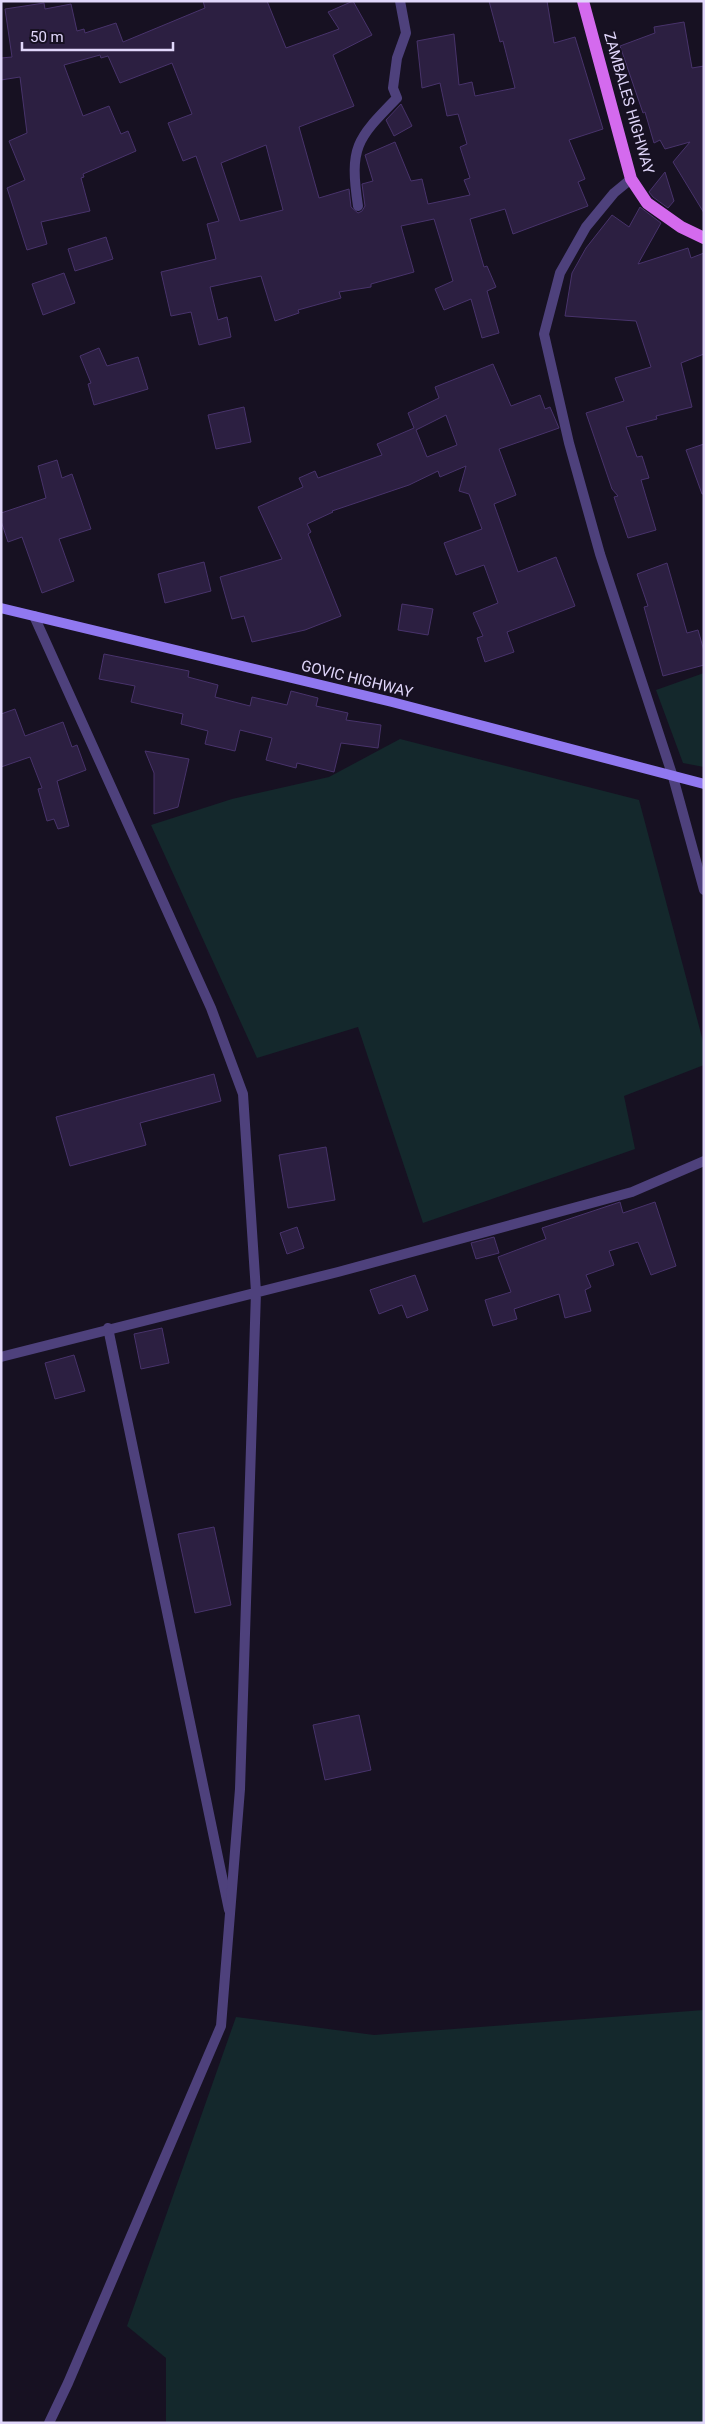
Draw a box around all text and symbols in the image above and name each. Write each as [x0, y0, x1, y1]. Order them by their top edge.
scale bar [22, 20, 174, 52]
text: 50 m [30, 28, 64, 46]
street label: ZAMBALES HIGHWAY [600, 30, 658, 176]
street label: GOVIC HIGHWAY [299, 656, 415, 702]

